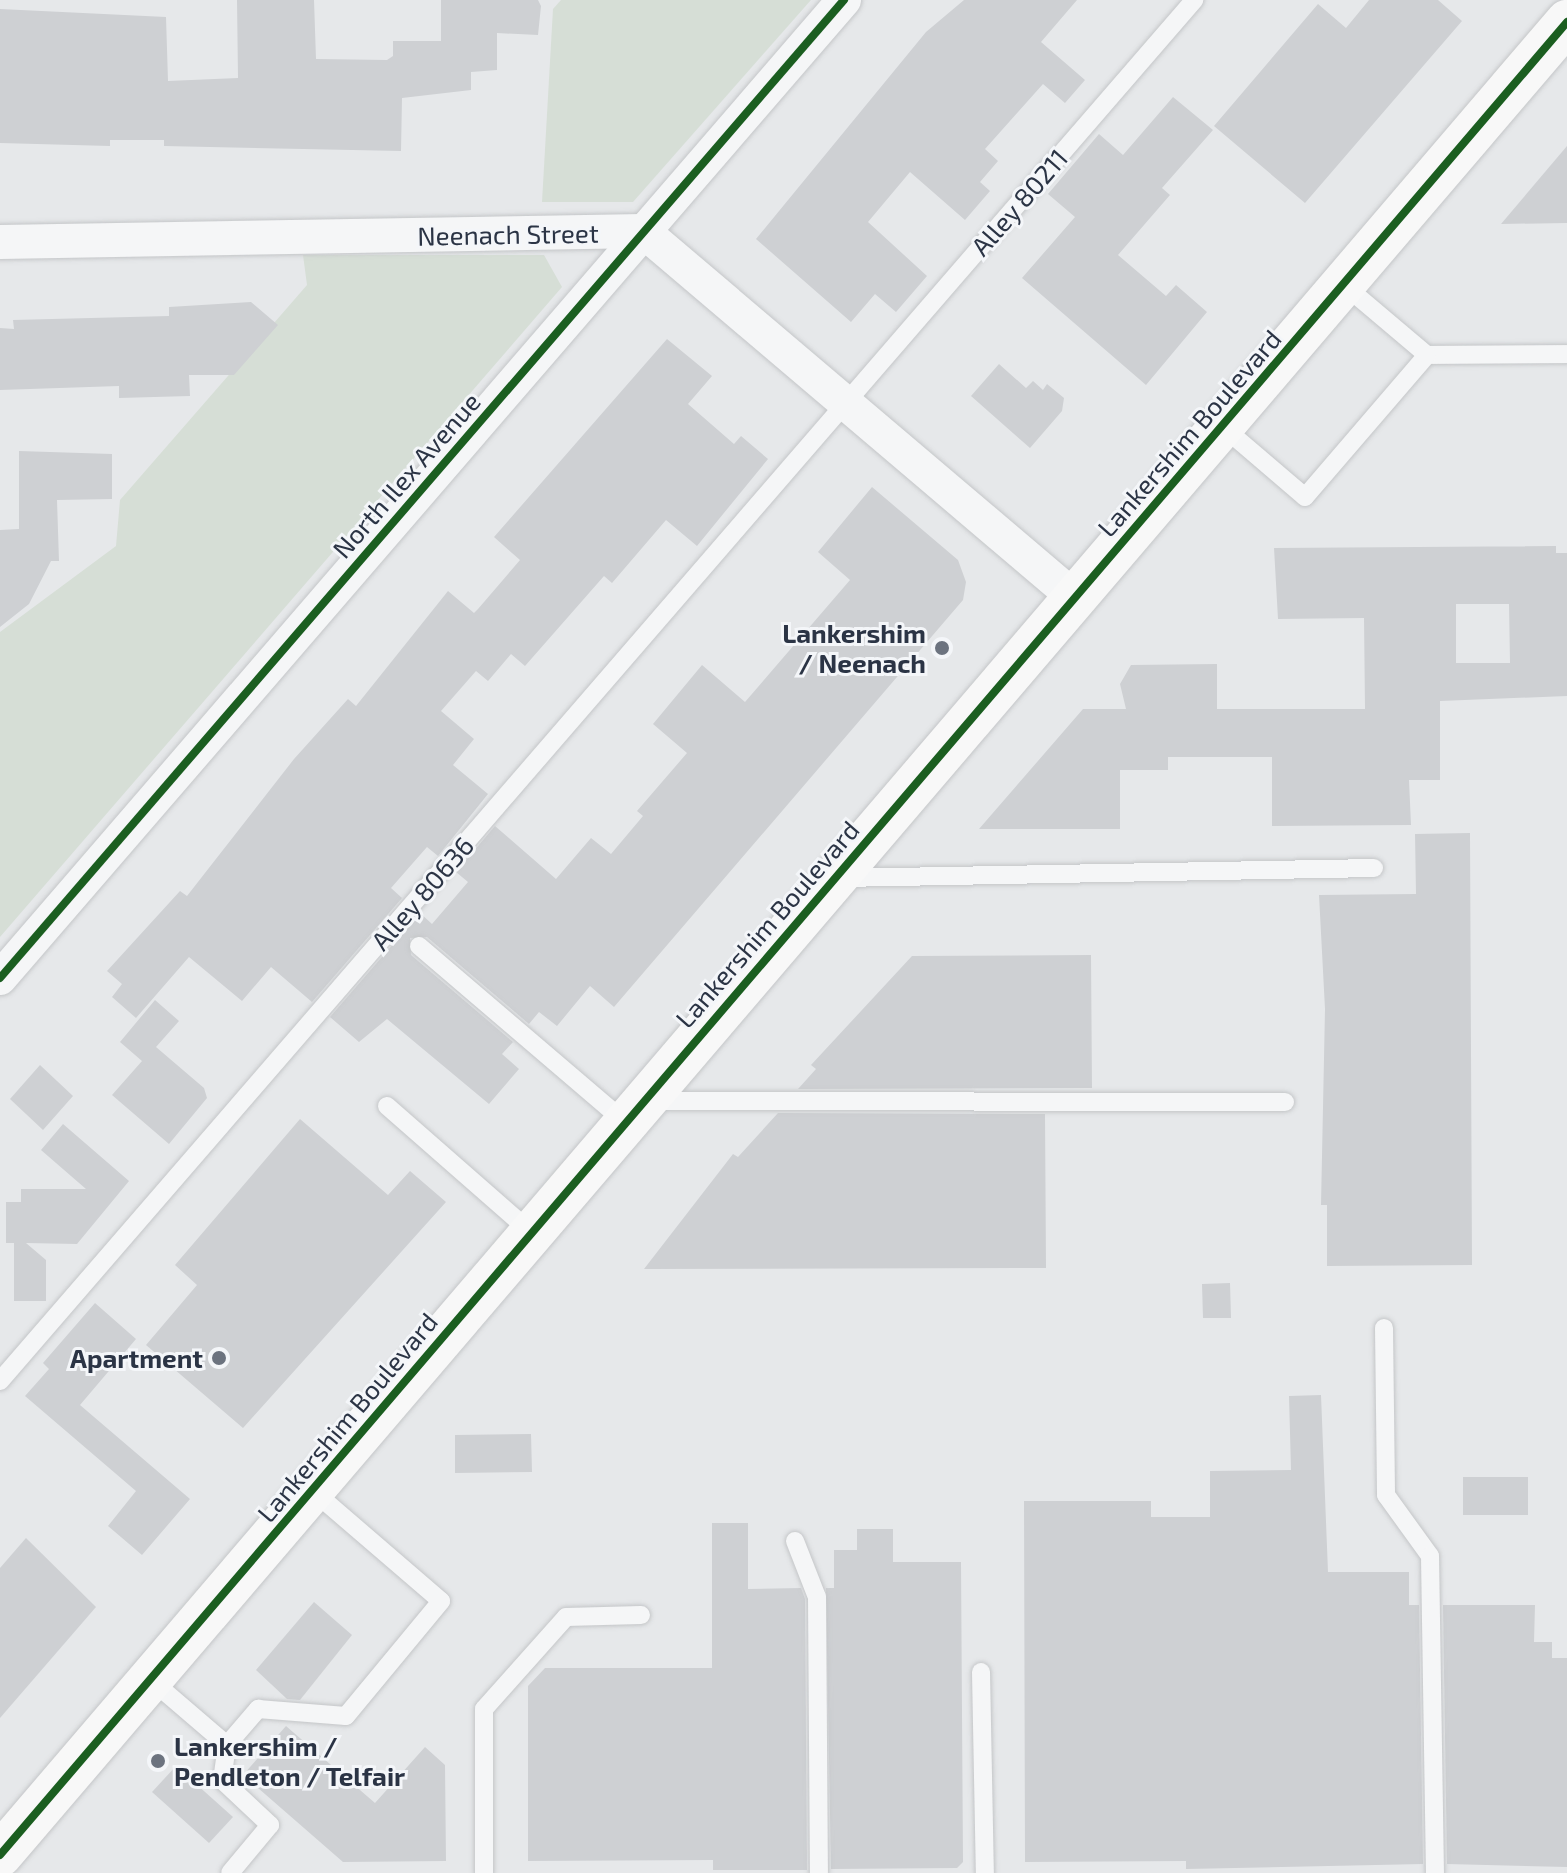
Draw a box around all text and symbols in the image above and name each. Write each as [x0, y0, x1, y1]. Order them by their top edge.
street label: Alley 80211 [964, 142, 1074, 262]
street label: Neenach Street [417, 217, 599, 251]
street label: Lankershim Boulevard [1091, 323, 1287, 543]
street label: North Ilex Avenue [326, 386, 486, 564]
place label: Lankershim / Neenach [782, 617, 926, 678]
marker: Lankershim / Neenach [933, 639, 951, 657]
street label: Lankershim Boulevard [669, 814, 865, 1034]
street label: Alley 80636 [364, 830, 480, 956]
street label: Lankershim Boulevard [250, 1306, 444, 1528]
place label: Apartment [70, 1342, 203, 1374]
marker: Apartment [210, 1349, 228, 1367]
place label: Lankershim / Pendleton / Telfair [174, 1730, 406, 1792]
marker: Lankershim / Pendleton / Telfair [149, 1752, 167, 1770]

